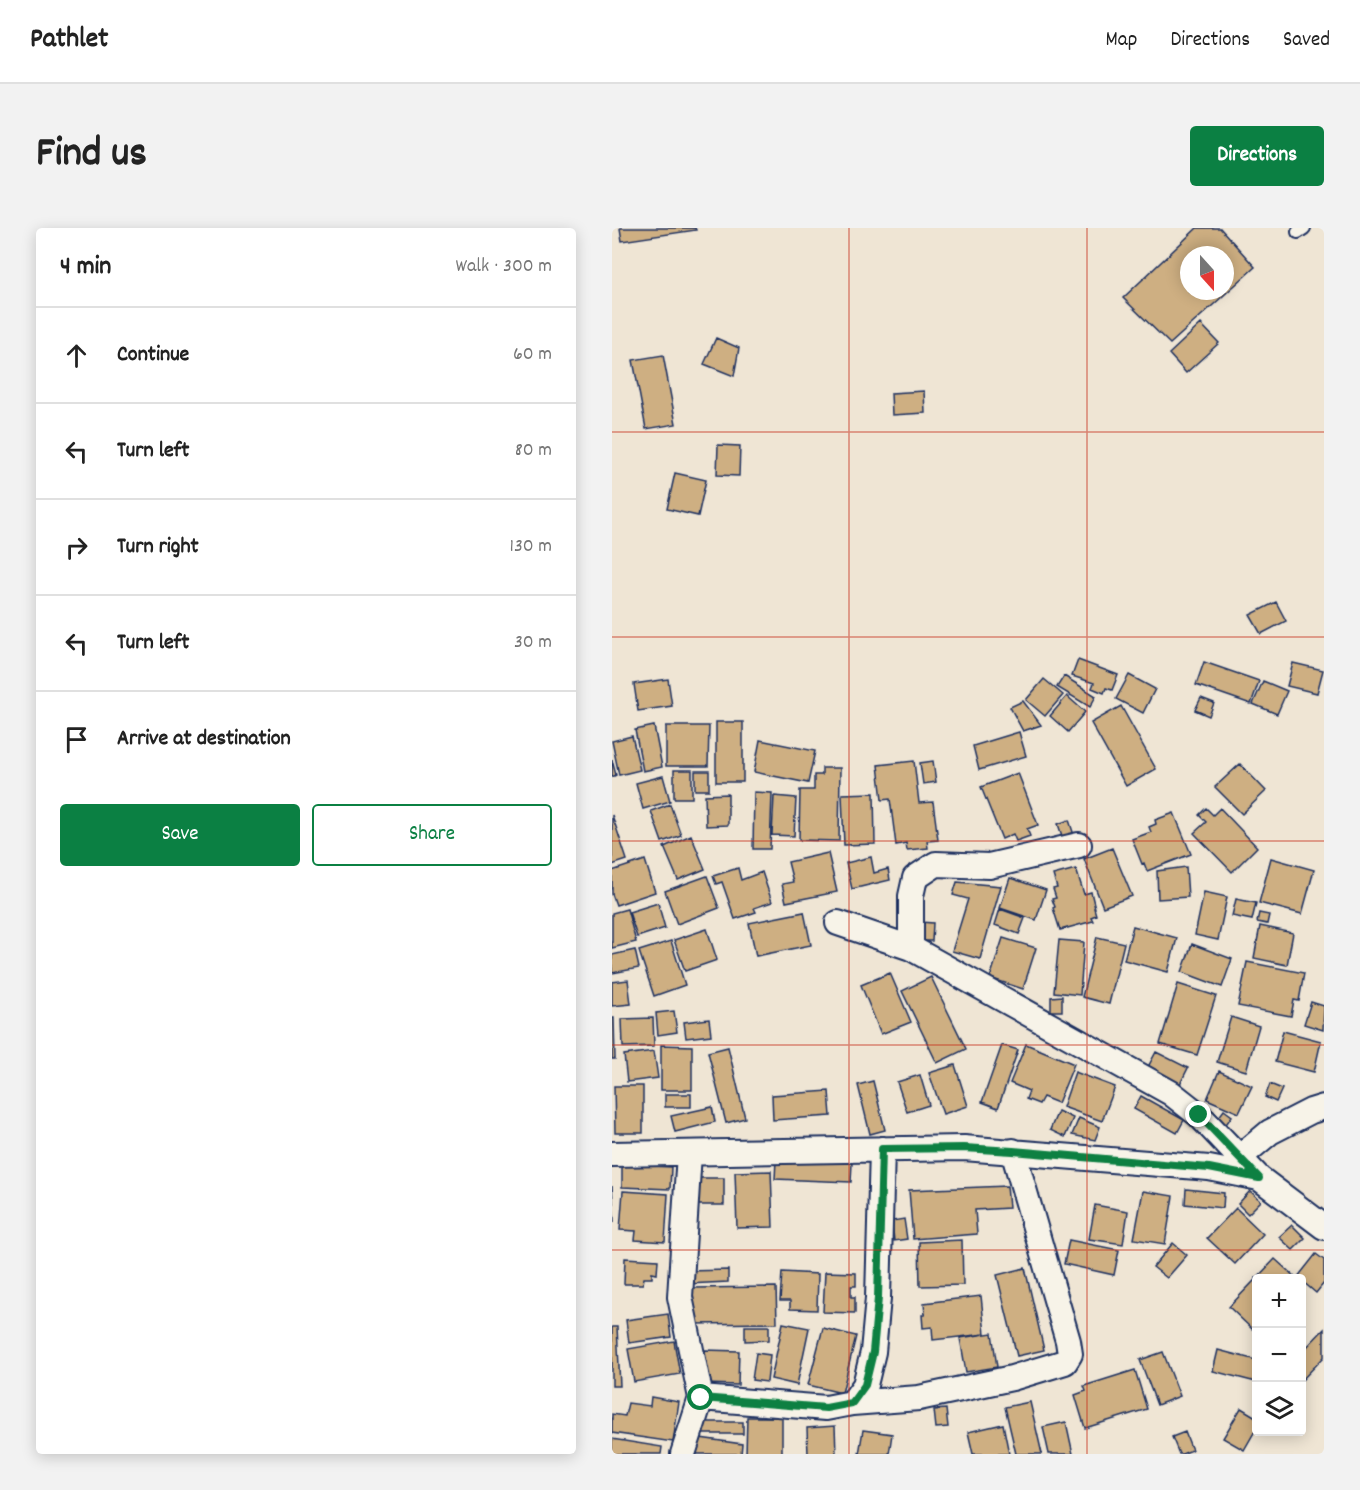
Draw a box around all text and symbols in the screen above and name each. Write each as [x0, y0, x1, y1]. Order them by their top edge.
text: Pathlet [30, 21, 108, 61]
text: Map [1106, 26, 1137, 56]
text: Directions [1170, 26, 1250, 56]
text: Saved [1283, 26, 1330, 56]
text: Find us [36, 126, 147, 186]
button: Directions [1190, 126, 1324, 186]
north arrow [1180, 246, 1234, 300]
text: 4 min [60, 249, 111, 286]
text: Walk · 300 m [455, 253, 552, 281]
icon: ahead [60, 339, 93, 372]
text: Continue [117, 340, 189, 371]
text: 60 m [513, 341, 552, 369]
icon: left [60, 435, 93, 468]
text: Turn left [117, 436, 189, 467]
text: 80 m [515, 437, 552, 465]
icon: right [60, 531, 93, 564]
text: Turn right [117, 532, 199, 563]
text: 130 m [510, 533, 552, 561]
icon: left [60, 627, 93, 660]
text: Turn left [117, 628, 189, 659]
text: 30 m [514, 629, 552, 657]
icon: arrive [60, 723, 93, 756]
text: Arrive at destination [117, 724, 291, 755]
button: Save [60, 804, 300, 866]
button: Share [312, 804, 552, 866]
route end [1185, 1101, 1211, 1127]
map controls [1252, 1274, 1306, 1436]
button: + [1252, 1274, 1306, 1328]
button: − [1252, 1328, 1306, 1382]
button: layers [1252, 1382, 1306, 1436]
route start [687, 1384, 713, 1410]

